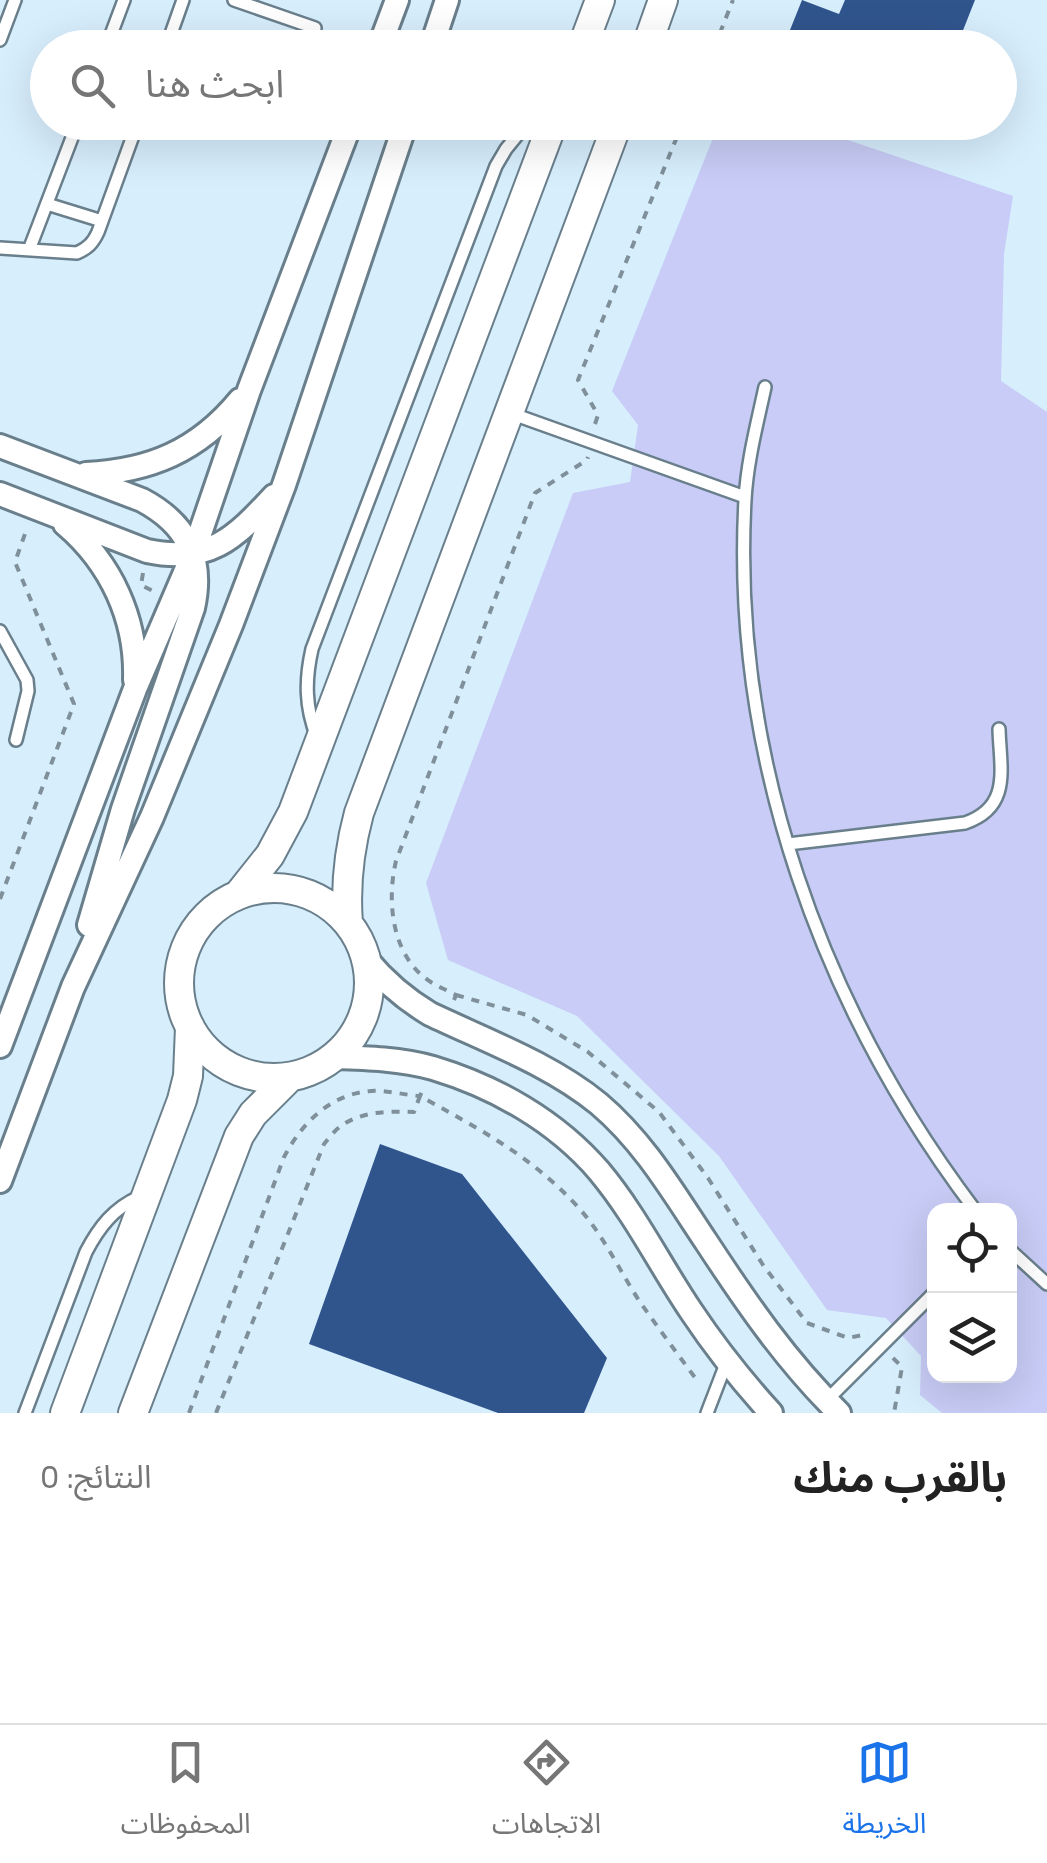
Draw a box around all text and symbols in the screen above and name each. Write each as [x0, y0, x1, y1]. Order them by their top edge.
search box [30, 30, 1017, 140]
icon: search [65, 58, 120, 113]
text: ابحث هنا [145, 59, 284, 105]
map controls [927, 1203, 1017, 1383]
button: locate [927, 1203, 1017, 1293]
button: layers [927, 1293, 1017, 1383]
text: بالقرب منك [793, 1450, 1007, 1500]
text: النتائج: 0 [40, 1456, 152, 1494]
tab: المحفوظات [121, 1735, 251, 1854]
tab: الاتجاهات [492, 1735, 601, 1854]
tab: الخريطة [842, 1735, 926, 1854]

